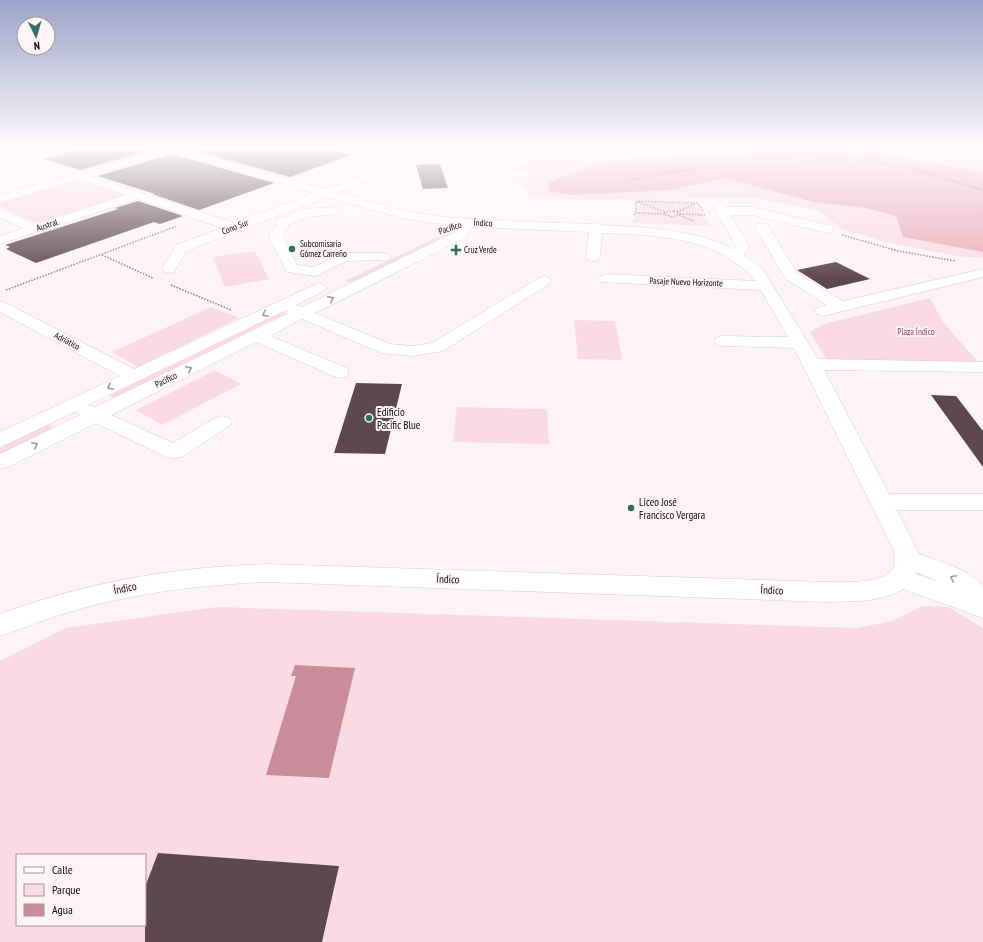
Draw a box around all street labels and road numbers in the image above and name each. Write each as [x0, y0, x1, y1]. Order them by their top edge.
street label: Austral [35, 216, 60, 233]
street label: Cono Sur [220, 216, 250, 237]
street label: Índico [473, 217, 493, 228]
street label: Pacífico [437, 219, 463, 236]
street label: Pasaje Nuevo Horizonte [649, 275, 723, 289]
street label: Adriático [52, 329, 82, 352]
street label: Pacífico [153, 369, 179, 390]
street label: Índico [436, 572, 460, 586]
street label: Índico [112, 579, 138, 597]
street label: Índico [760, 583, 784, 597]

